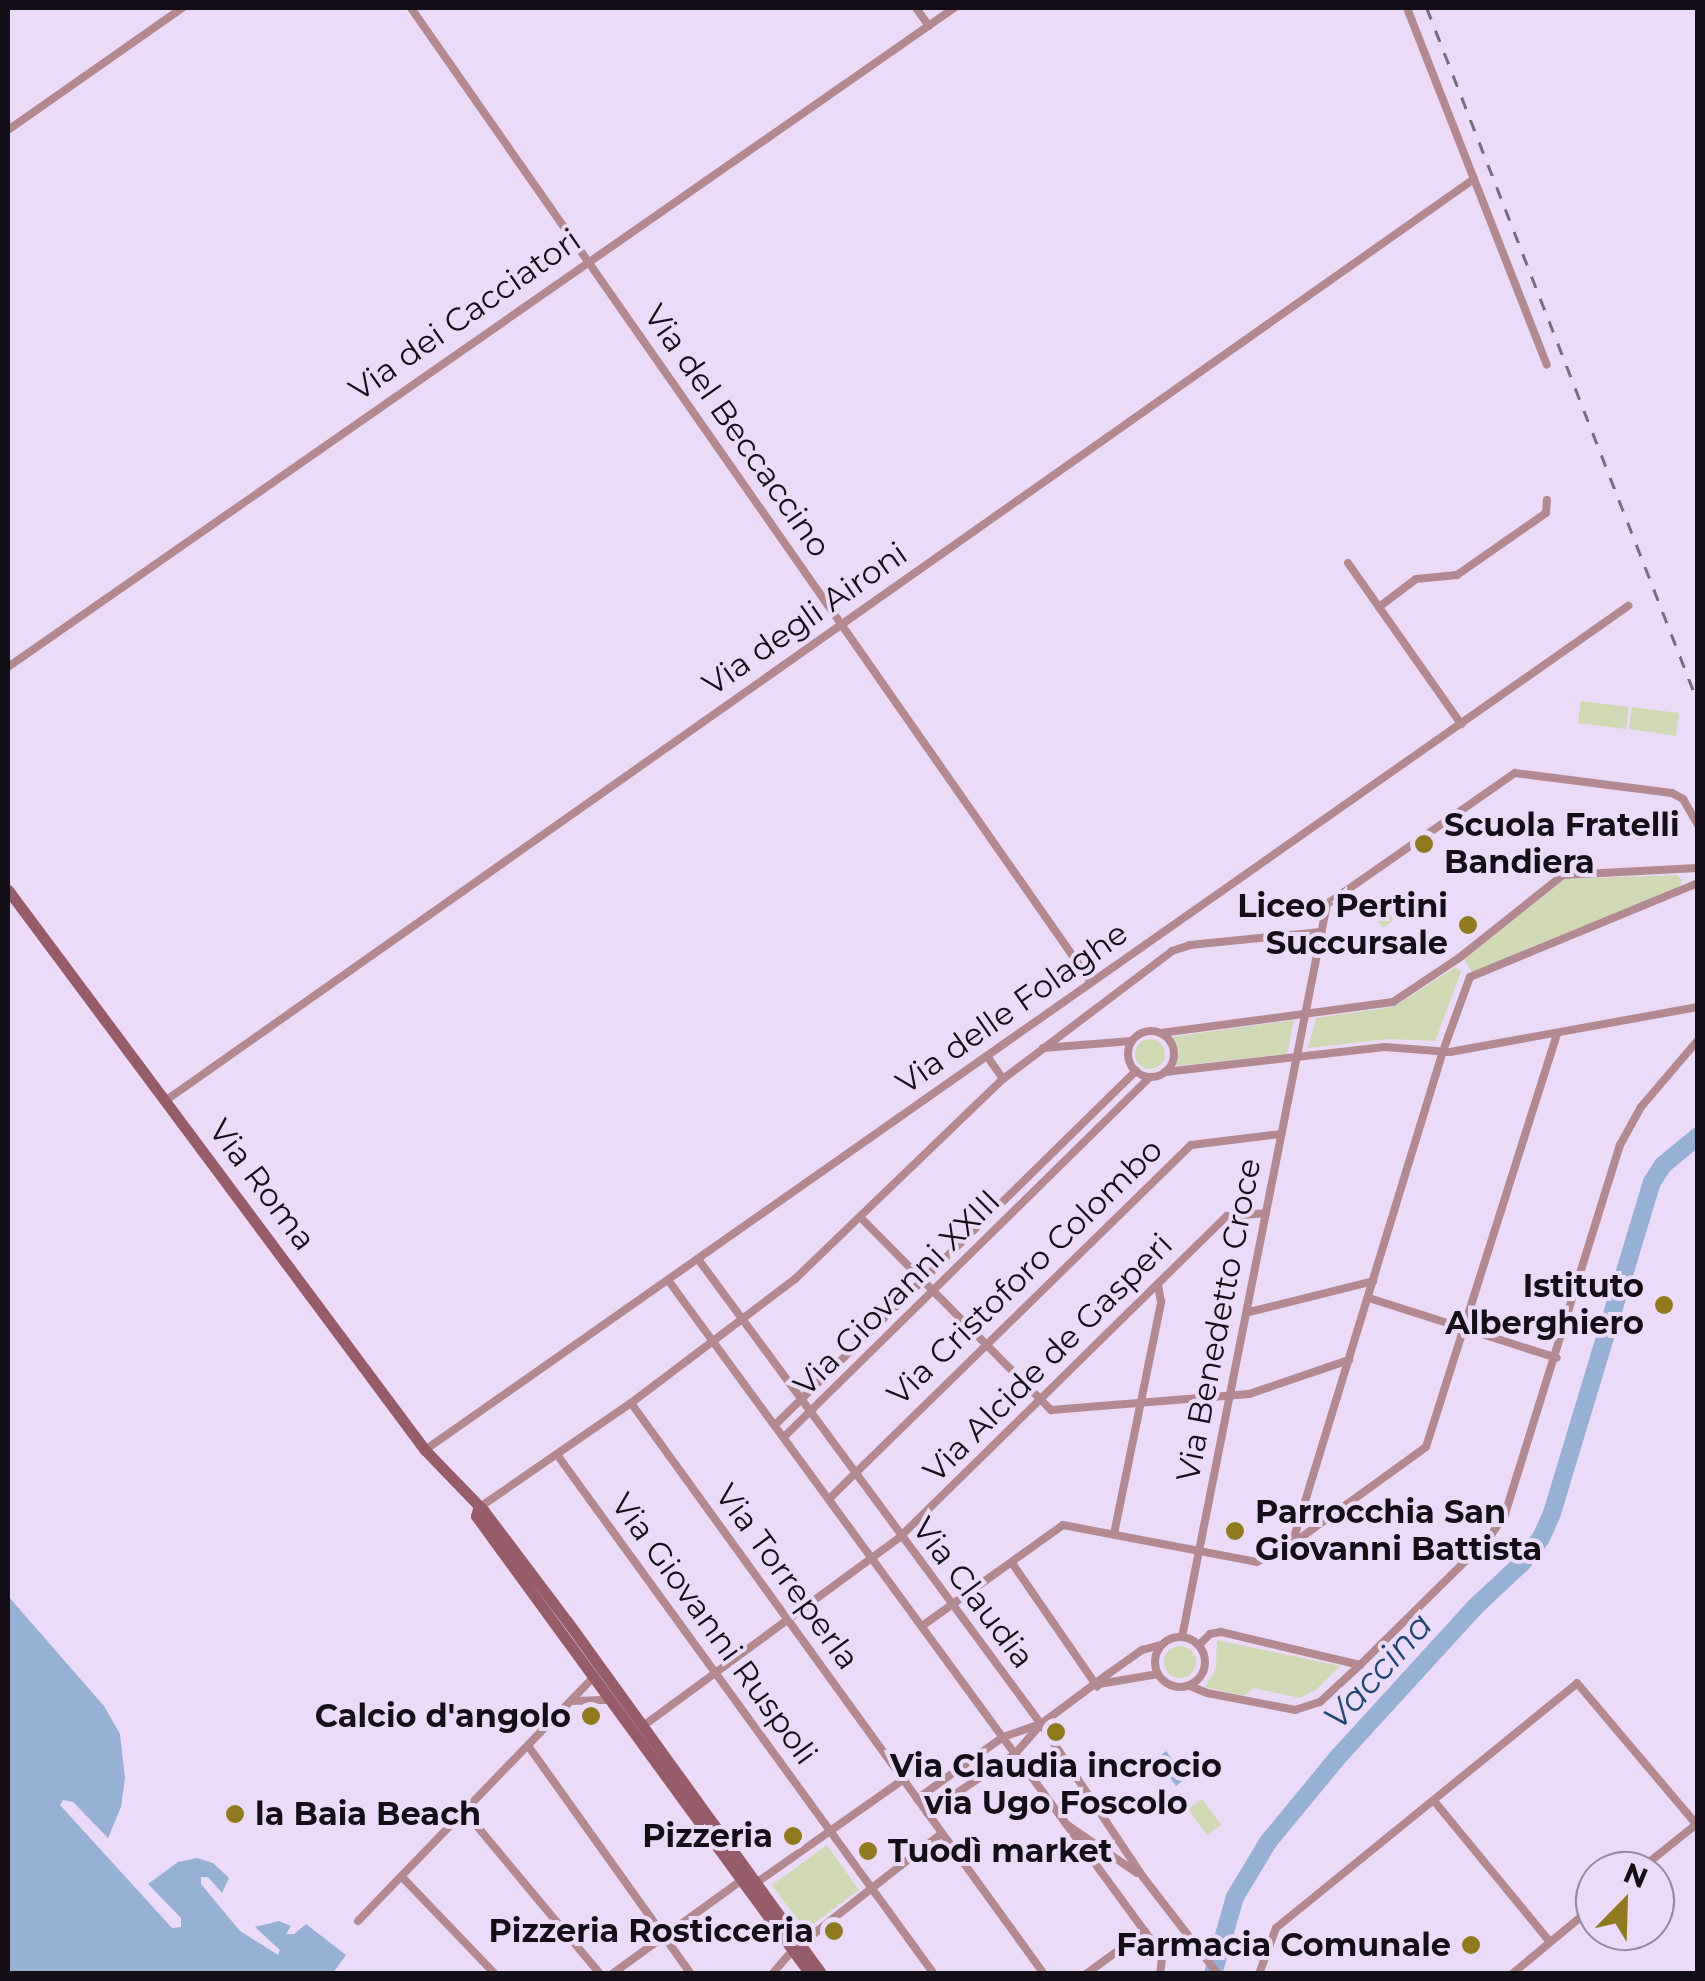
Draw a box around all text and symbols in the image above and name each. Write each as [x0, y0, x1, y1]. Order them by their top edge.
street label: Via dei Cacciatori [342, 221, 588, 409]
street label: Via del Beccaccino [635, 297, 839, 565]
street label: Via degli Aironi [695, 534, 915, 704]
place label: Scuola Fratelli Bandiera [1444, 807, 1680, 882]
marker: Scuola Fratelli Bandiera [1413, 833, 1435, 855]
place label: Liceo Pertini Succursale [1237, 888, 1448, 963]
street label: Via delle Folaghe [889, 914, 1135, 1102]
marker: Liceo Pertini Succursale [1457, 914, 1479, 936]
street label: Via Roma [200, 1112, 324, 1258]
street label: Via Cristoforo Colombo [879, 1131, 1171, 1413]
street label: Via Benedetto Croce [1169, 1155, 1269, 1485]
street label: Via Giovanni XXIII [786, 1182, 1008, 1404]
street label: Via Alcide de Gasperi [916, 1226, 1180, 1490]
place label: Istituto Alberghiero [1445, 1268, 1644, 1343]
marker: Istituto Alberghiero [1653, 1294, 1675, 1316]
street label: Via Torreperla [707, 1477, 867, 1677]
street label: Via Giovanni Ruspoli [603, 1486, 825, 1772]
place label: Parrocchia San Giovanni Battista [1255, 1494, 1542, 1569]
street label: Via Claudia [904, 1510, 1042, 1676]
marker: Parrocchia San Giovanni Battista [1224, 1520, 1246, 1542]
water label: Vaccina [1315, 1604, 1441, 1738]
place label: Calcio d'angolo [315, 1697, 571, 1735]
marker: Calcio d'angolo [580, 1705, 602, 1727]
marker: Via Claudia incrocio via Ugo Foscolo [1045, 1721, 1067, 1743]
place label: Via Claudia incrocio via Ugo Foscolo [890, 1748, 1222, 1823]
place label: la Baia Beach [255, 1795, 481, 1833]
marker: la Baia Beach [224, 1803, 246, 1825]
place label: Pizzeria [642, 1817, 773, 1855]
marker: Pizzeria [782, 1825, 804, 1847]
place label: Tuodì market [888, 1832, 1112, 1870]
marker: Tuodì market [857, 1840, 879, 1862]
north arrow [1575, 1851, 1675, 1951]
text: N [1619, 1855, 1653, 1895]
place label: Pizzeria Rosticceria [488, 1912, 814, 1950]
marker: Pizzeria Rosticceria [823, 1920, 845, 1942]
place label: Farmacia Comunale [1116, 1926, 1451, 1964]
marker: Farmacia Comunale [1460, 1934, 1482, 1956]

